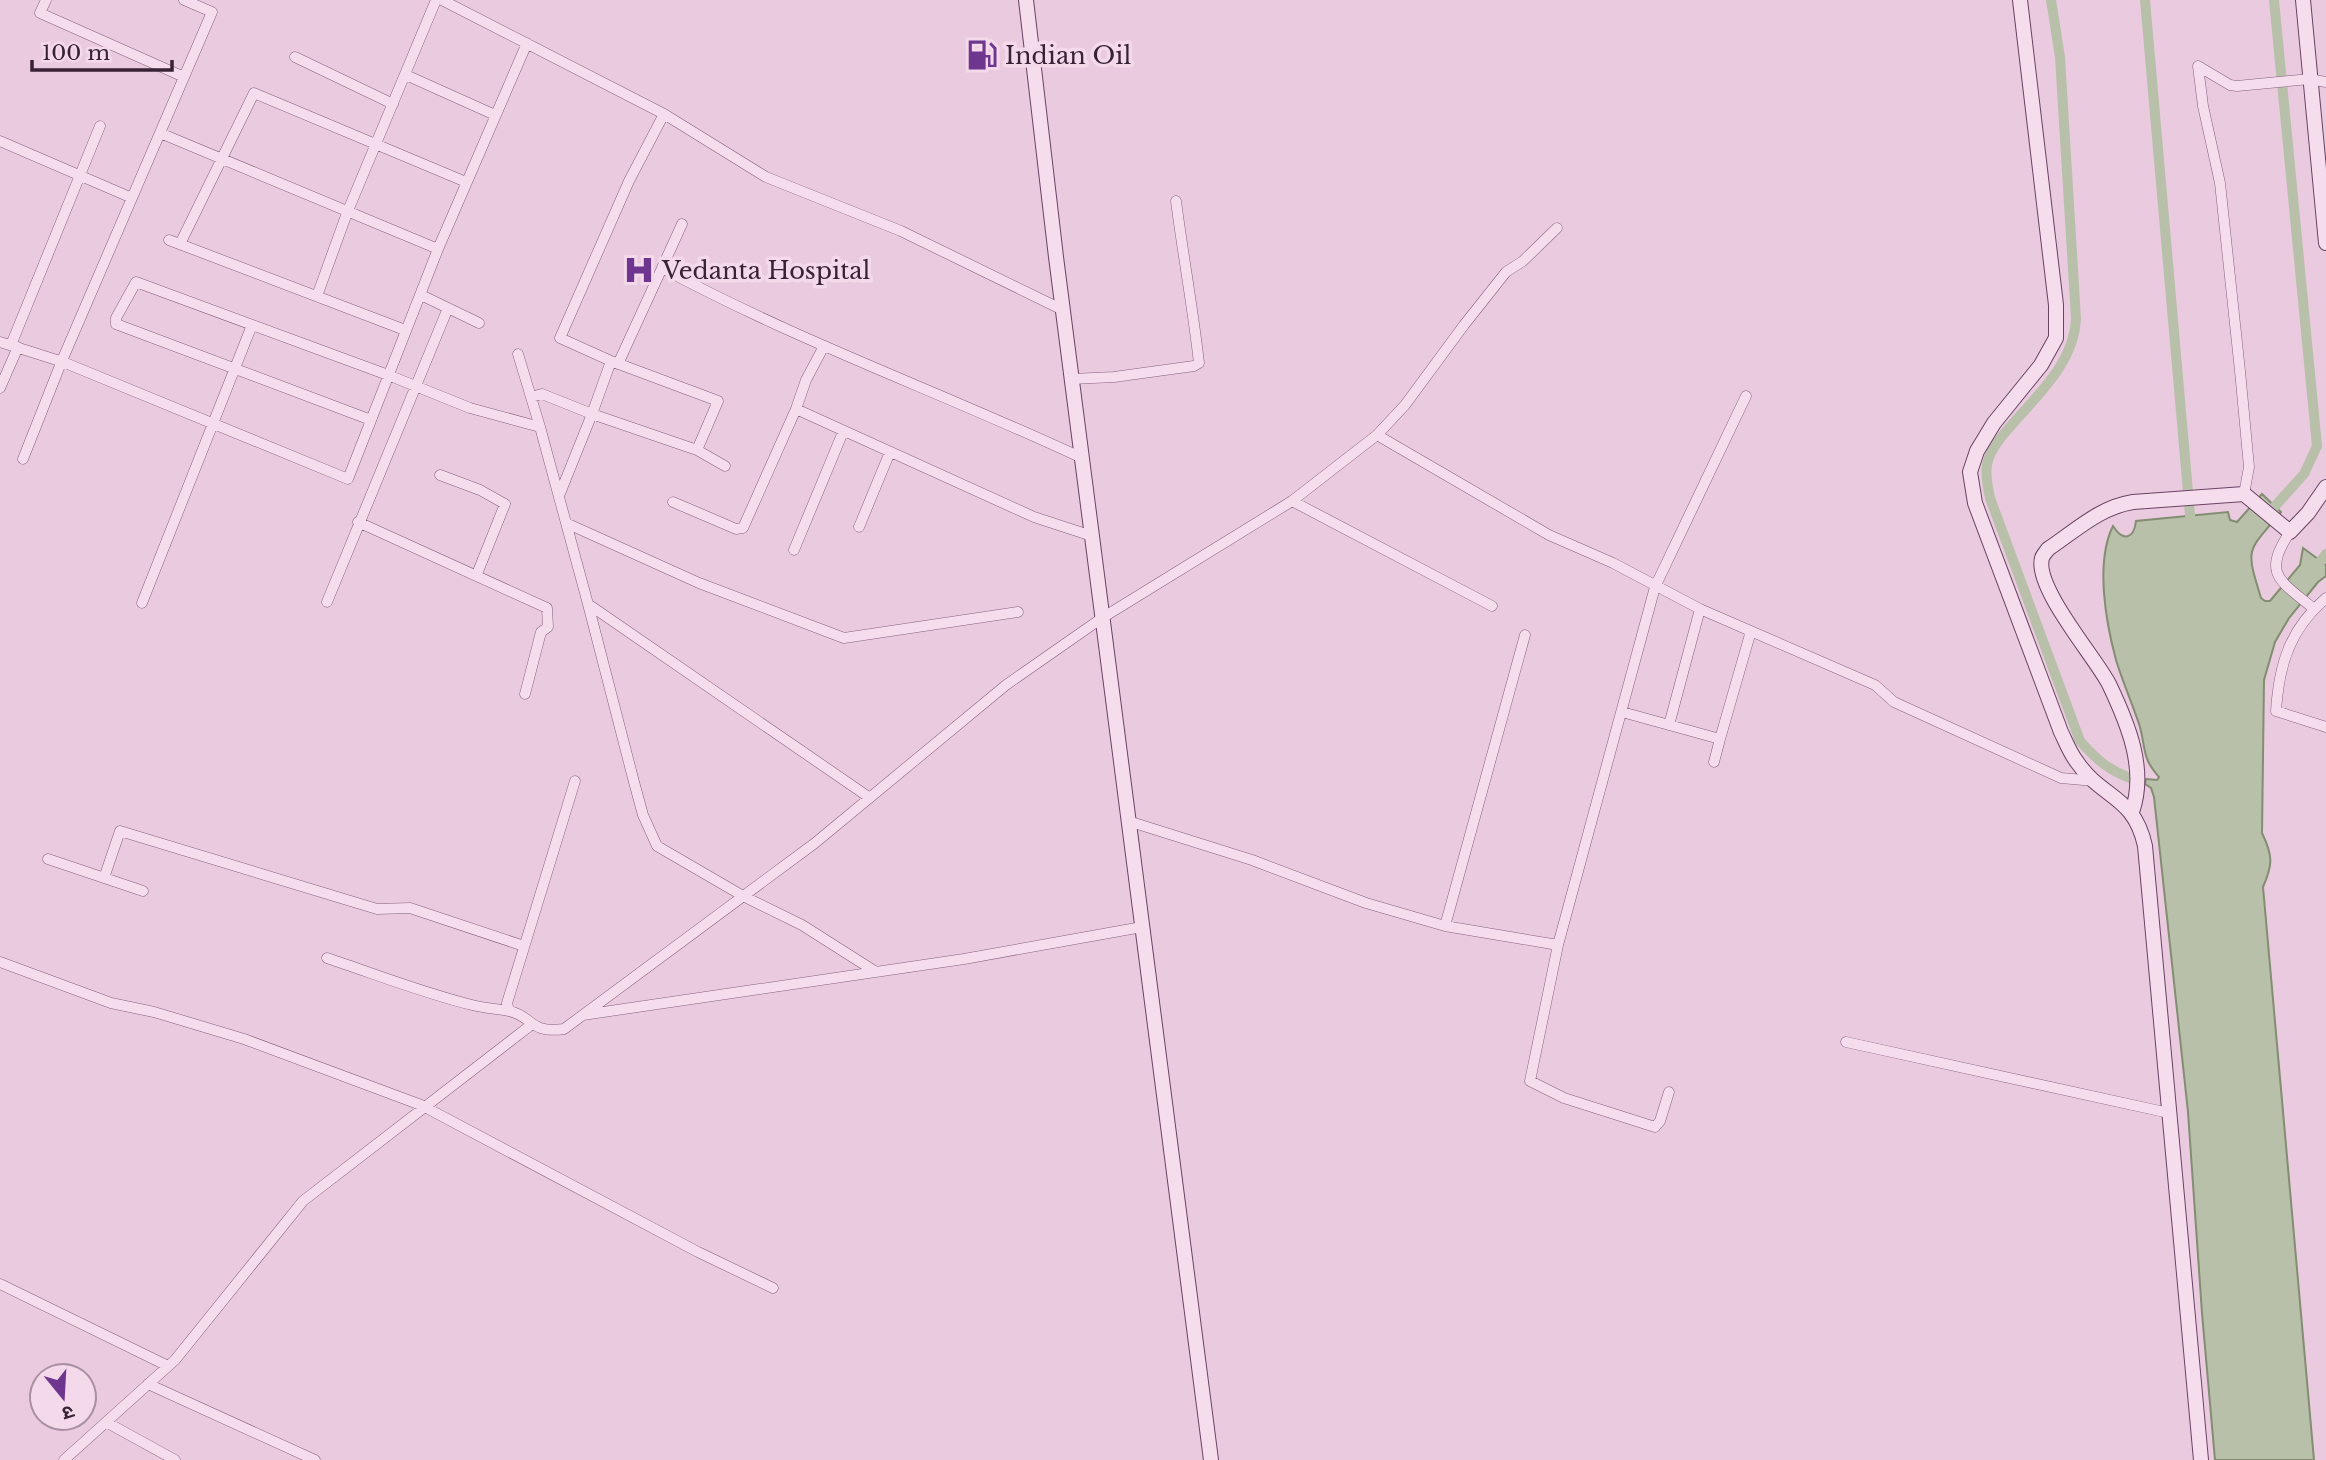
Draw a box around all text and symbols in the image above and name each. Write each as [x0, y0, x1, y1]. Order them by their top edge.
scale bar [32, 28, 172, 72]
fuel station icon: Indian Oil [965, 38, 999, 72]
text: 100 m [42, 40, 110, 66]
place label: Indian Oil [1005, 41, 1131, 70]
hospital icon: Vedanta Hospital [622, 253, 656, 287]
place label: Vedanta Hospital [661, 256, 871, 285]
north arrow [28, 1362, 98, 1432]
text: उ [58, 1400, 77, 1426]

